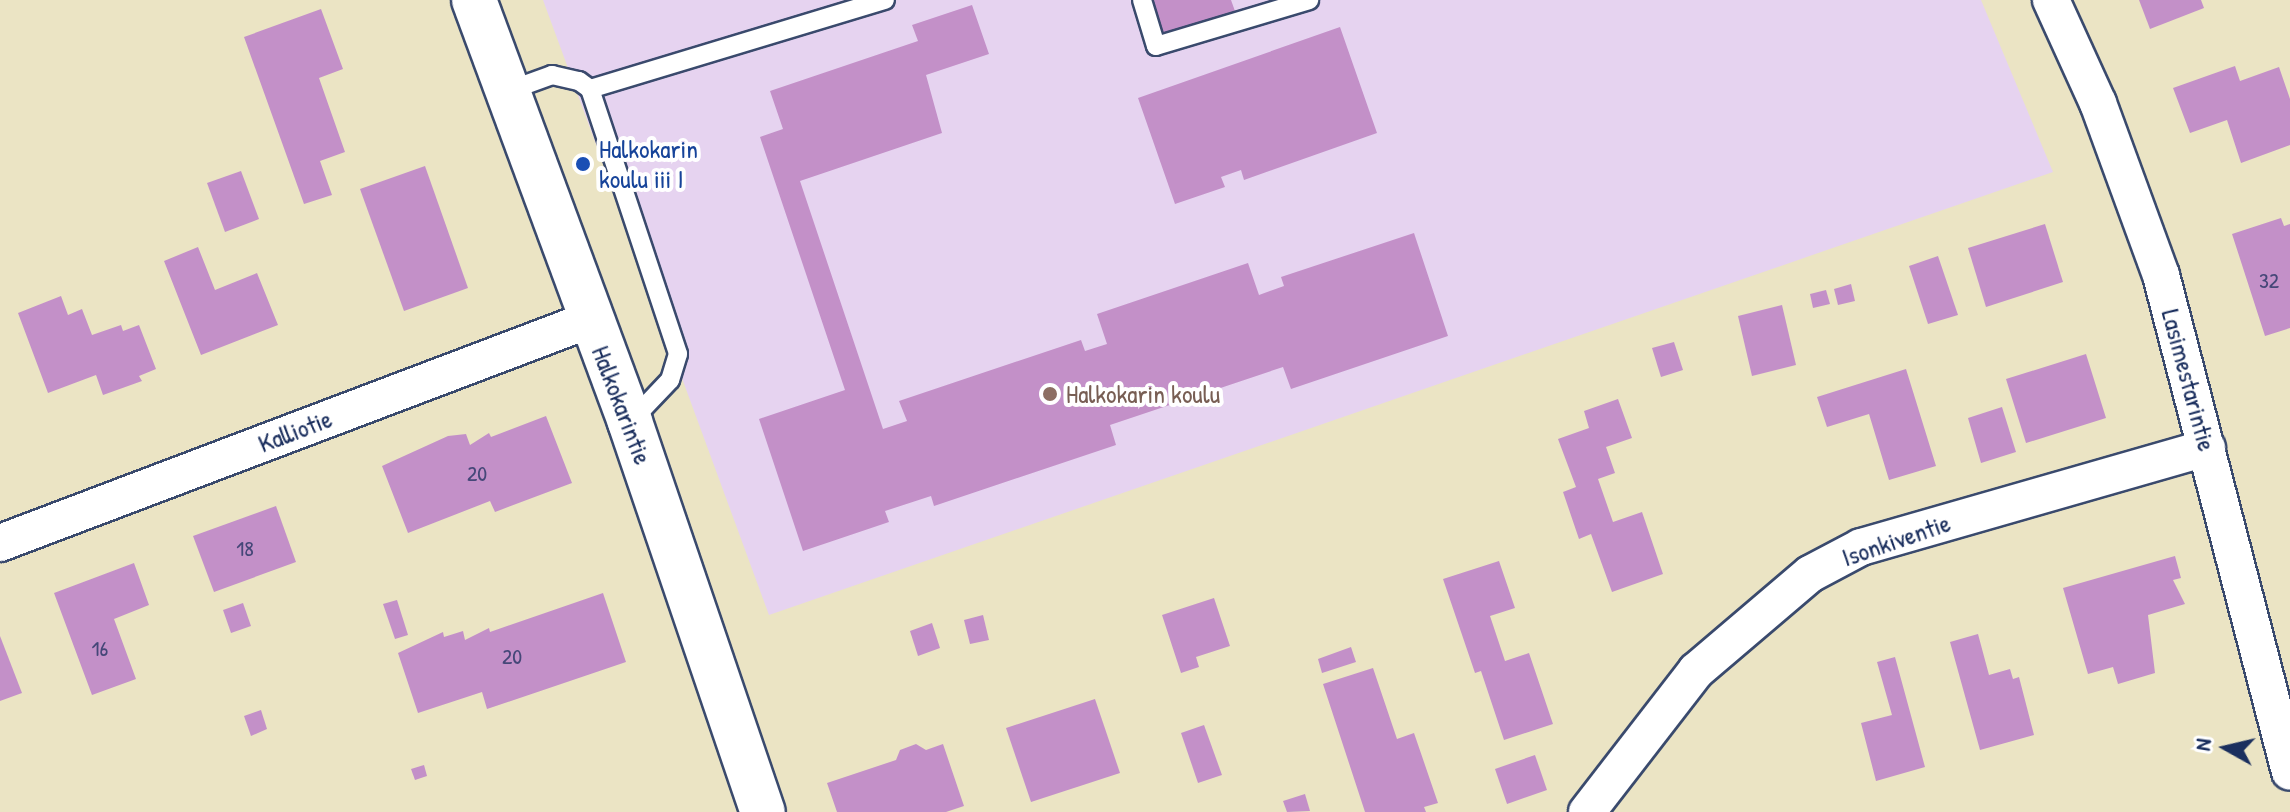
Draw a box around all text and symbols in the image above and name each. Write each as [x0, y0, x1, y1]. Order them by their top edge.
place label: Halkokarin koulu iii I [599, 133, 698, 194]
marker: Halkokarin koulu iii I [574, 155, 592, 173]
house number: 32 [2259, 268, 2279, 294]
street label: Lasimestarintie [2155, 306, 2223, 454]
street label: Halkokarintie [585, 341, 659, 469]
place label: Halkokarin koulu [1066, 378, 1220, 410]
marker: Halkokarin koulu [1041, 385, 1059, 403]
street label: Kalliotie [254, 403, 336, 459]
house number: 20 [467, 461, 487, 487]
street label: Isonkiventie [1838, 507, 1954, 573]
house number: 18 [236, 536, 254, 562]
house number: 16 [92, 636, 108, 662]
house number: 20 [502, 644, 522, 670]
north arrow [2186, 708, 2266, 788]
text: N [2187, 737, 2218, 753]

